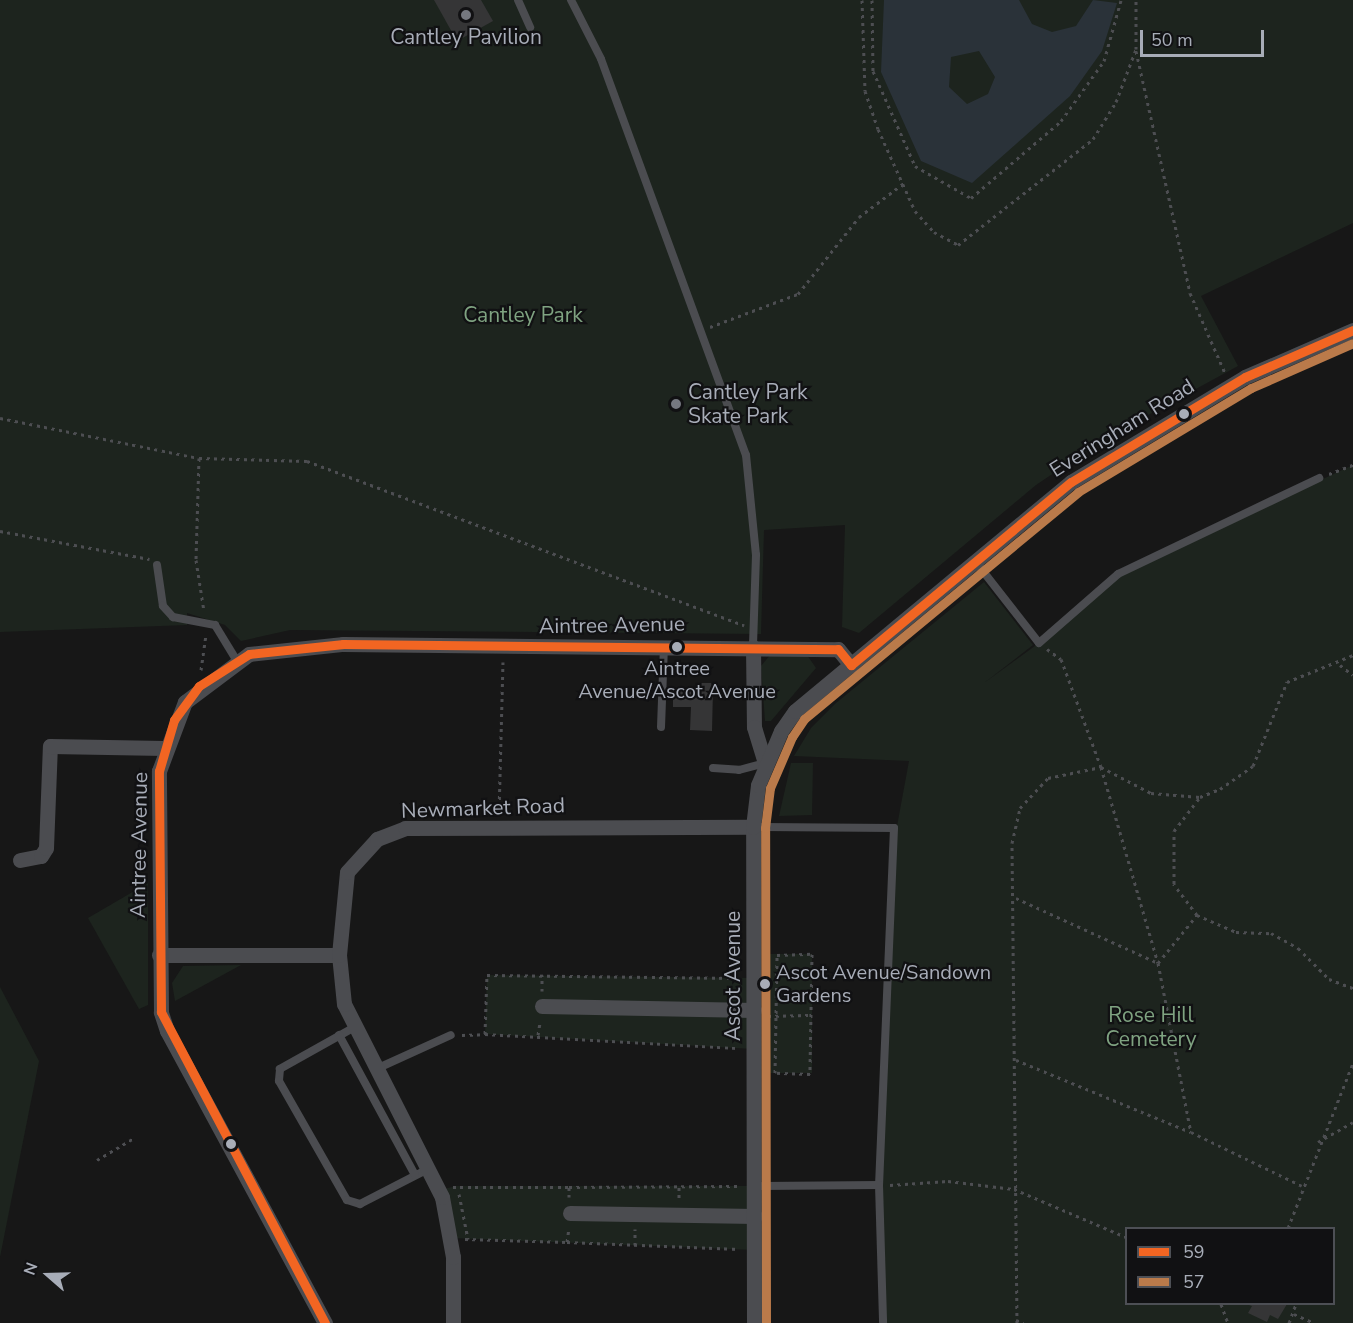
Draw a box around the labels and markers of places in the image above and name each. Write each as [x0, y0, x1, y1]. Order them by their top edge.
marker: Cantley Pavilion [459, 8, 473, 22]
place label: Cantley Pavilion [390, 24, 542, 50]
place label: Cantley Park Skate Park [688, 379, 807, 429]
marker: Cantley Park Skate Park [669, 397, 683, 411]
unlabelled marker [1178, 408, 1190, 420]
marker: Aintree Avenue/Ascot Avenue [671, 641, 683, 653]
place label: Aintree Avenue/Ascot Avenue [578, 656, 776, 703]
place label: Ascot Avenue/Sandown Gardens [776, 960, 991, 1007]
marker: Ascot Avenue/Sandown Gardens [759, 978, 771, 990]
unlabelled marker [225, 1138, 237, 1150]

